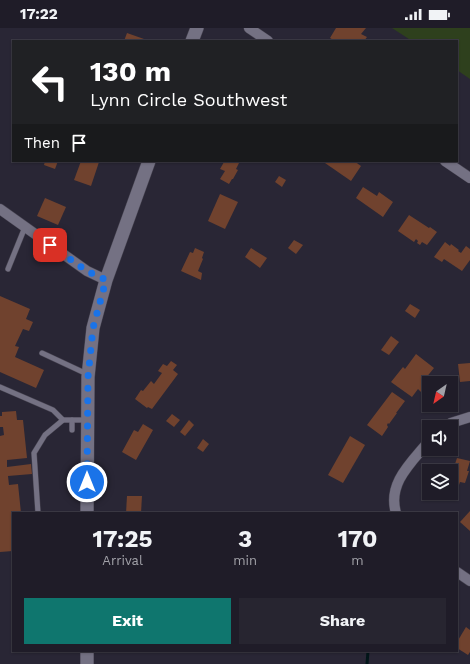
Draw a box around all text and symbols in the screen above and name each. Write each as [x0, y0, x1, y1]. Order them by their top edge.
text: 17:22 [20, 5, 58, 23]
text: 130 m [90, 55, 171, 88]
icon: left [24, 56, 76, 108]
text: Lynn Circle Southwest [90, 89, 287, 110]
icon: arrive [68, 132, 90, 154]
text: Then [24, 134, 60, 152]
pin [33, 228, 67, 262]
icon: arrive [39, 234, 61, 256]
north arrow [422, 376, 458, 412]
map controls [422, 376, 458, 500]
button: sound [422, 420, 458, 456]
position arrow [66, 461, 108, 503]
button: layers [422, 464, 458, 500]
text: 17:25 [93, 525, 153, 553]
text: 3 [238, 525, 252, 553]
text: 170 [338, 525, 377, 553]
text: Arrival [102, 553, 143, 568]
text: min [233, 553, 257, 568]
text: m [351, 553, 364, 568]
button: Exit [24, 598, 231, 644]
button: Share [239, 598, 446, 644]

